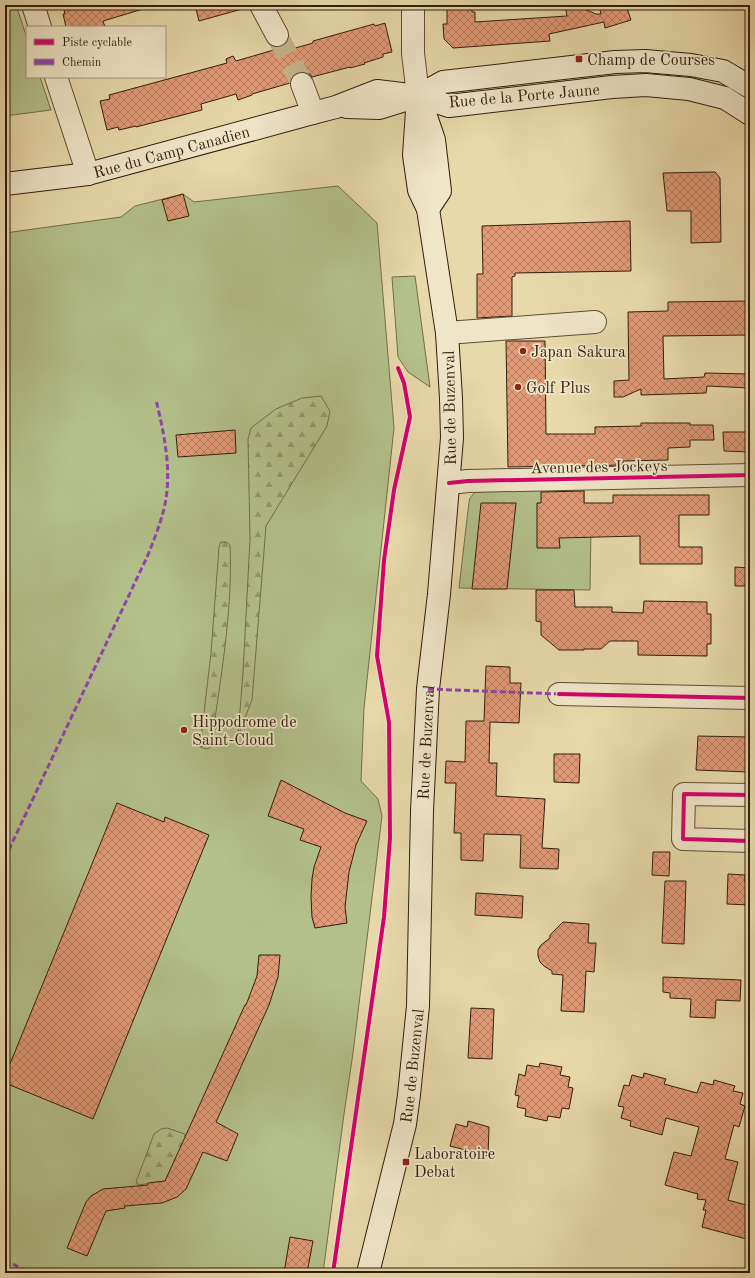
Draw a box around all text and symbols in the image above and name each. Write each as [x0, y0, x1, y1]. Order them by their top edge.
legend [26, 26, 166, 78]
text: Piste cyclable [62, 37, 132, 49]
place label: Champ de Courses [587, 53, 715, 69]
marker: Champ de Courses [574, 54, 584, 64]
text: Chemin [62, 57, 102, 69]
street label: Rue de la Porte Jaune [448, 82, 600, 112]
street label: Rue du Camp Canadien [92, 124, 252, 182]
place label: Japan Sakura [531, 345, 626, 361]
marker: Japan Sakura [518, 346, 528, 356]
street label: Rue de Buzenval [442, 350, 460, 466]
place label: Golf Plus [526, 381, 590, 397]
marker: Golf Plus [513, 382, 523, 392]
street label: Avenue des Jockeys [530, 459, 668, 477]
street label: Rue de Buzenval [417, 684, 438, 800]
place label: Hippodrome de Saint-Cloud [192, 715, 297, 749]
marker: Hippodrome de Saint-Cloud [179, 725, 189, 735]
street label: Rue de Buzenval [399, 1008, 428, 1124]
place label: Laboratoire Debat [414, 1147, 495, 1181]
marker: Laboratoire Debat [401, 1157, 411, 1167]

